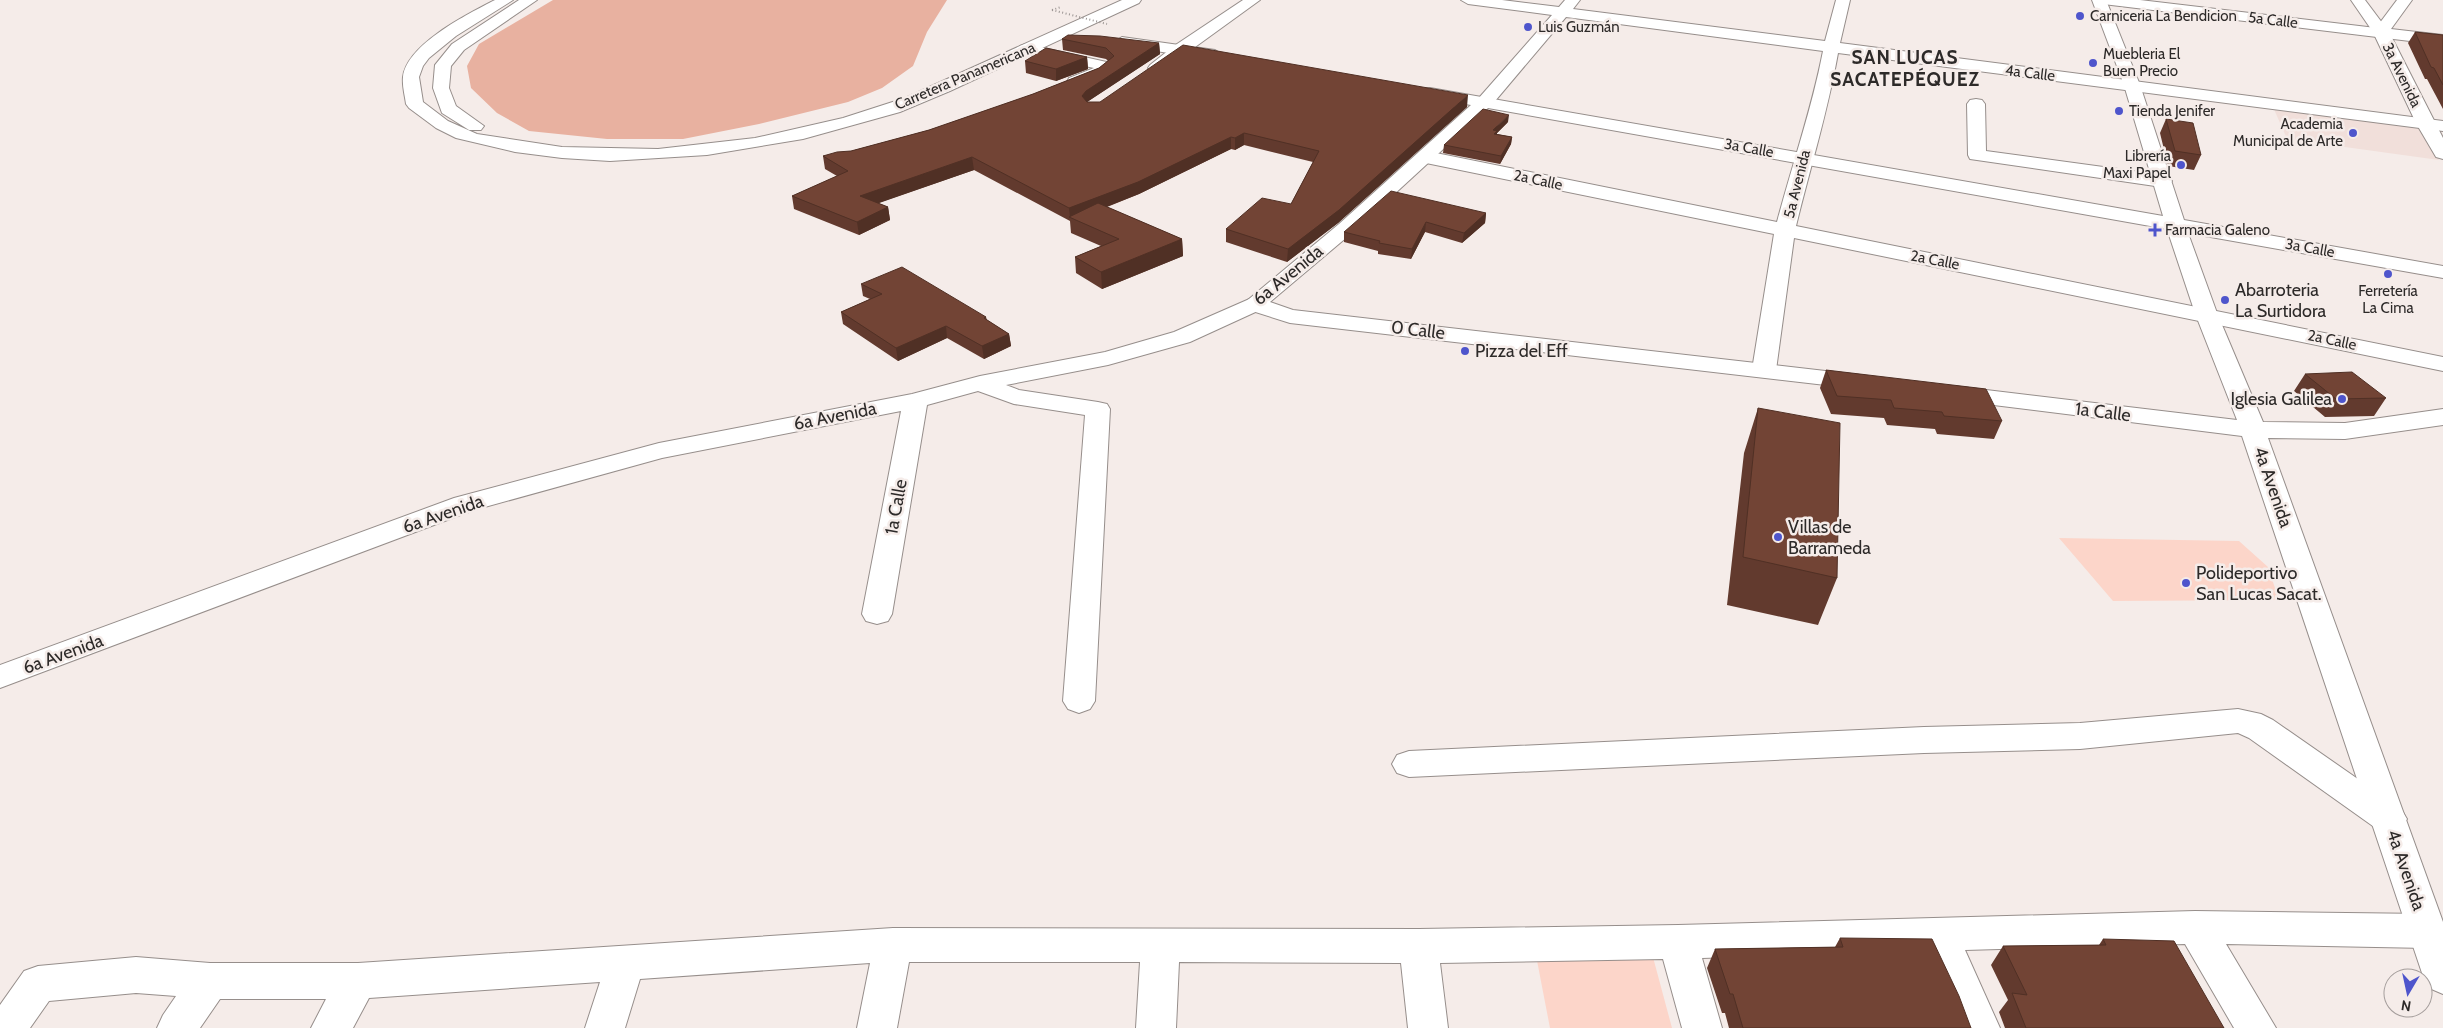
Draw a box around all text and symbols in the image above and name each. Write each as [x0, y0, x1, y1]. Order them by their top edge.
place label: Carniceria La Bendicion [2090, 7, 2237, 25]
street label: 5a Calle [2247, 8, 2299, 32]
marker: Carniceria La Bendicion [2074, 10, 2086, 22]
place label: Luis Guzmán [1538, 18, 1620, 36]
marker: Luis Guzmán [1522, 21, 1534, 33]
street label: Carretera Panamericana [892, 38, 1039, 114]
street label: 3a Avenida [2379, 40, 2426, 111]
place label: Muebleria El Buen Precio [2103, 45, 2181, 80]
district label: SAN LUCAS SACATEPÉQUEZ [1830, 46, 1980, 91]
marker: Muebleria El Buen Precio [2087, 57, 2099, 69]
street label: 4a Calle [2004, 61, 2056, 85]
place label: Tienda Jenifer [2129, 102, 2215, 120]
marker: Tienda Jenifer [2113, 105, 2125, 117]
place label: Academia Municipal de Arte [2233, 115, 2344, 150]
marker: Academia Municipal de Arte [2347, 127, 2359, 139]
street label: 3a Calle [1723, 135, 1775, 161]
street label: 5a Avenida [1780, 147, 1814, 220]
place label: Librería Maxi Papel [2103, 147, 2172, 182]
marker: Librería Maxi Papel [2175, 159, 2187, 171]
street label: 2a Calle [1512, 166, 1564, 194]
place label: Farmacia Galeno [2165, 221, 2270, 239]
marker: Farmacia Galeno [2149, 224, 2161, 236]
street label: 3a Calle [2284, 235, 2336, 261]
street label: 6a Avenida [1249, 240, 1328, 310]
street label: 2a Calle [1909, 246, 1961, 274]
marker: Ferretería La Cima [2382, 268, 2394, 280]
place label: Abarroteria La Surtidora [2235, 279, 2327, 322]
place label: Ferretería La Cima [2358, 282, 2419, 317]
marker: Abarroteria La Surtidora [2219, 294, 2231, 306]
street label: 0 Calle [1390, 316, 1446, 344]
street label: 2a Calle [2306, 326, 2358, 354]
place label: Pizza del Eff [1475, 340, 1568, 362]
marker: Pizza del Eff [1459, 345, 1471, 357]
place label: Iglesia Galilea [2231, 388, 2332, 410]
marker: Iglesia Galilea [2336, 393, 2348, 405]
street label: 6a Avenida [792, 397, 879, 435]
street label: 1a Calle [2074, 398, 2132, 426]
street label: 4a Avenida [2249, 444, 2297, 531]
street label: 1a Calle [880, 478, 912, 536]
street label: 6a Avenida [400, 490, 487, 538]
place label: Villas de Barrameda [1788, 516, 1871, 559]
marker: Villas de Barrameda [1772, 531, 1784, 543]
place label: Polideportivo San Lucas Sacat. [2196, 562, 2322, 605]
marker: Polideportivo San Lucas Sacat. [2180, 577, 2192, 589]
street label: 6a Avenida [20, 629, 106, 679]
street label: 4a Avenida [2382, 827, 2430, 914]
north arrow [2383, 968, 2433, 1018]
text: N [2400, 996, 2412, 1016]

